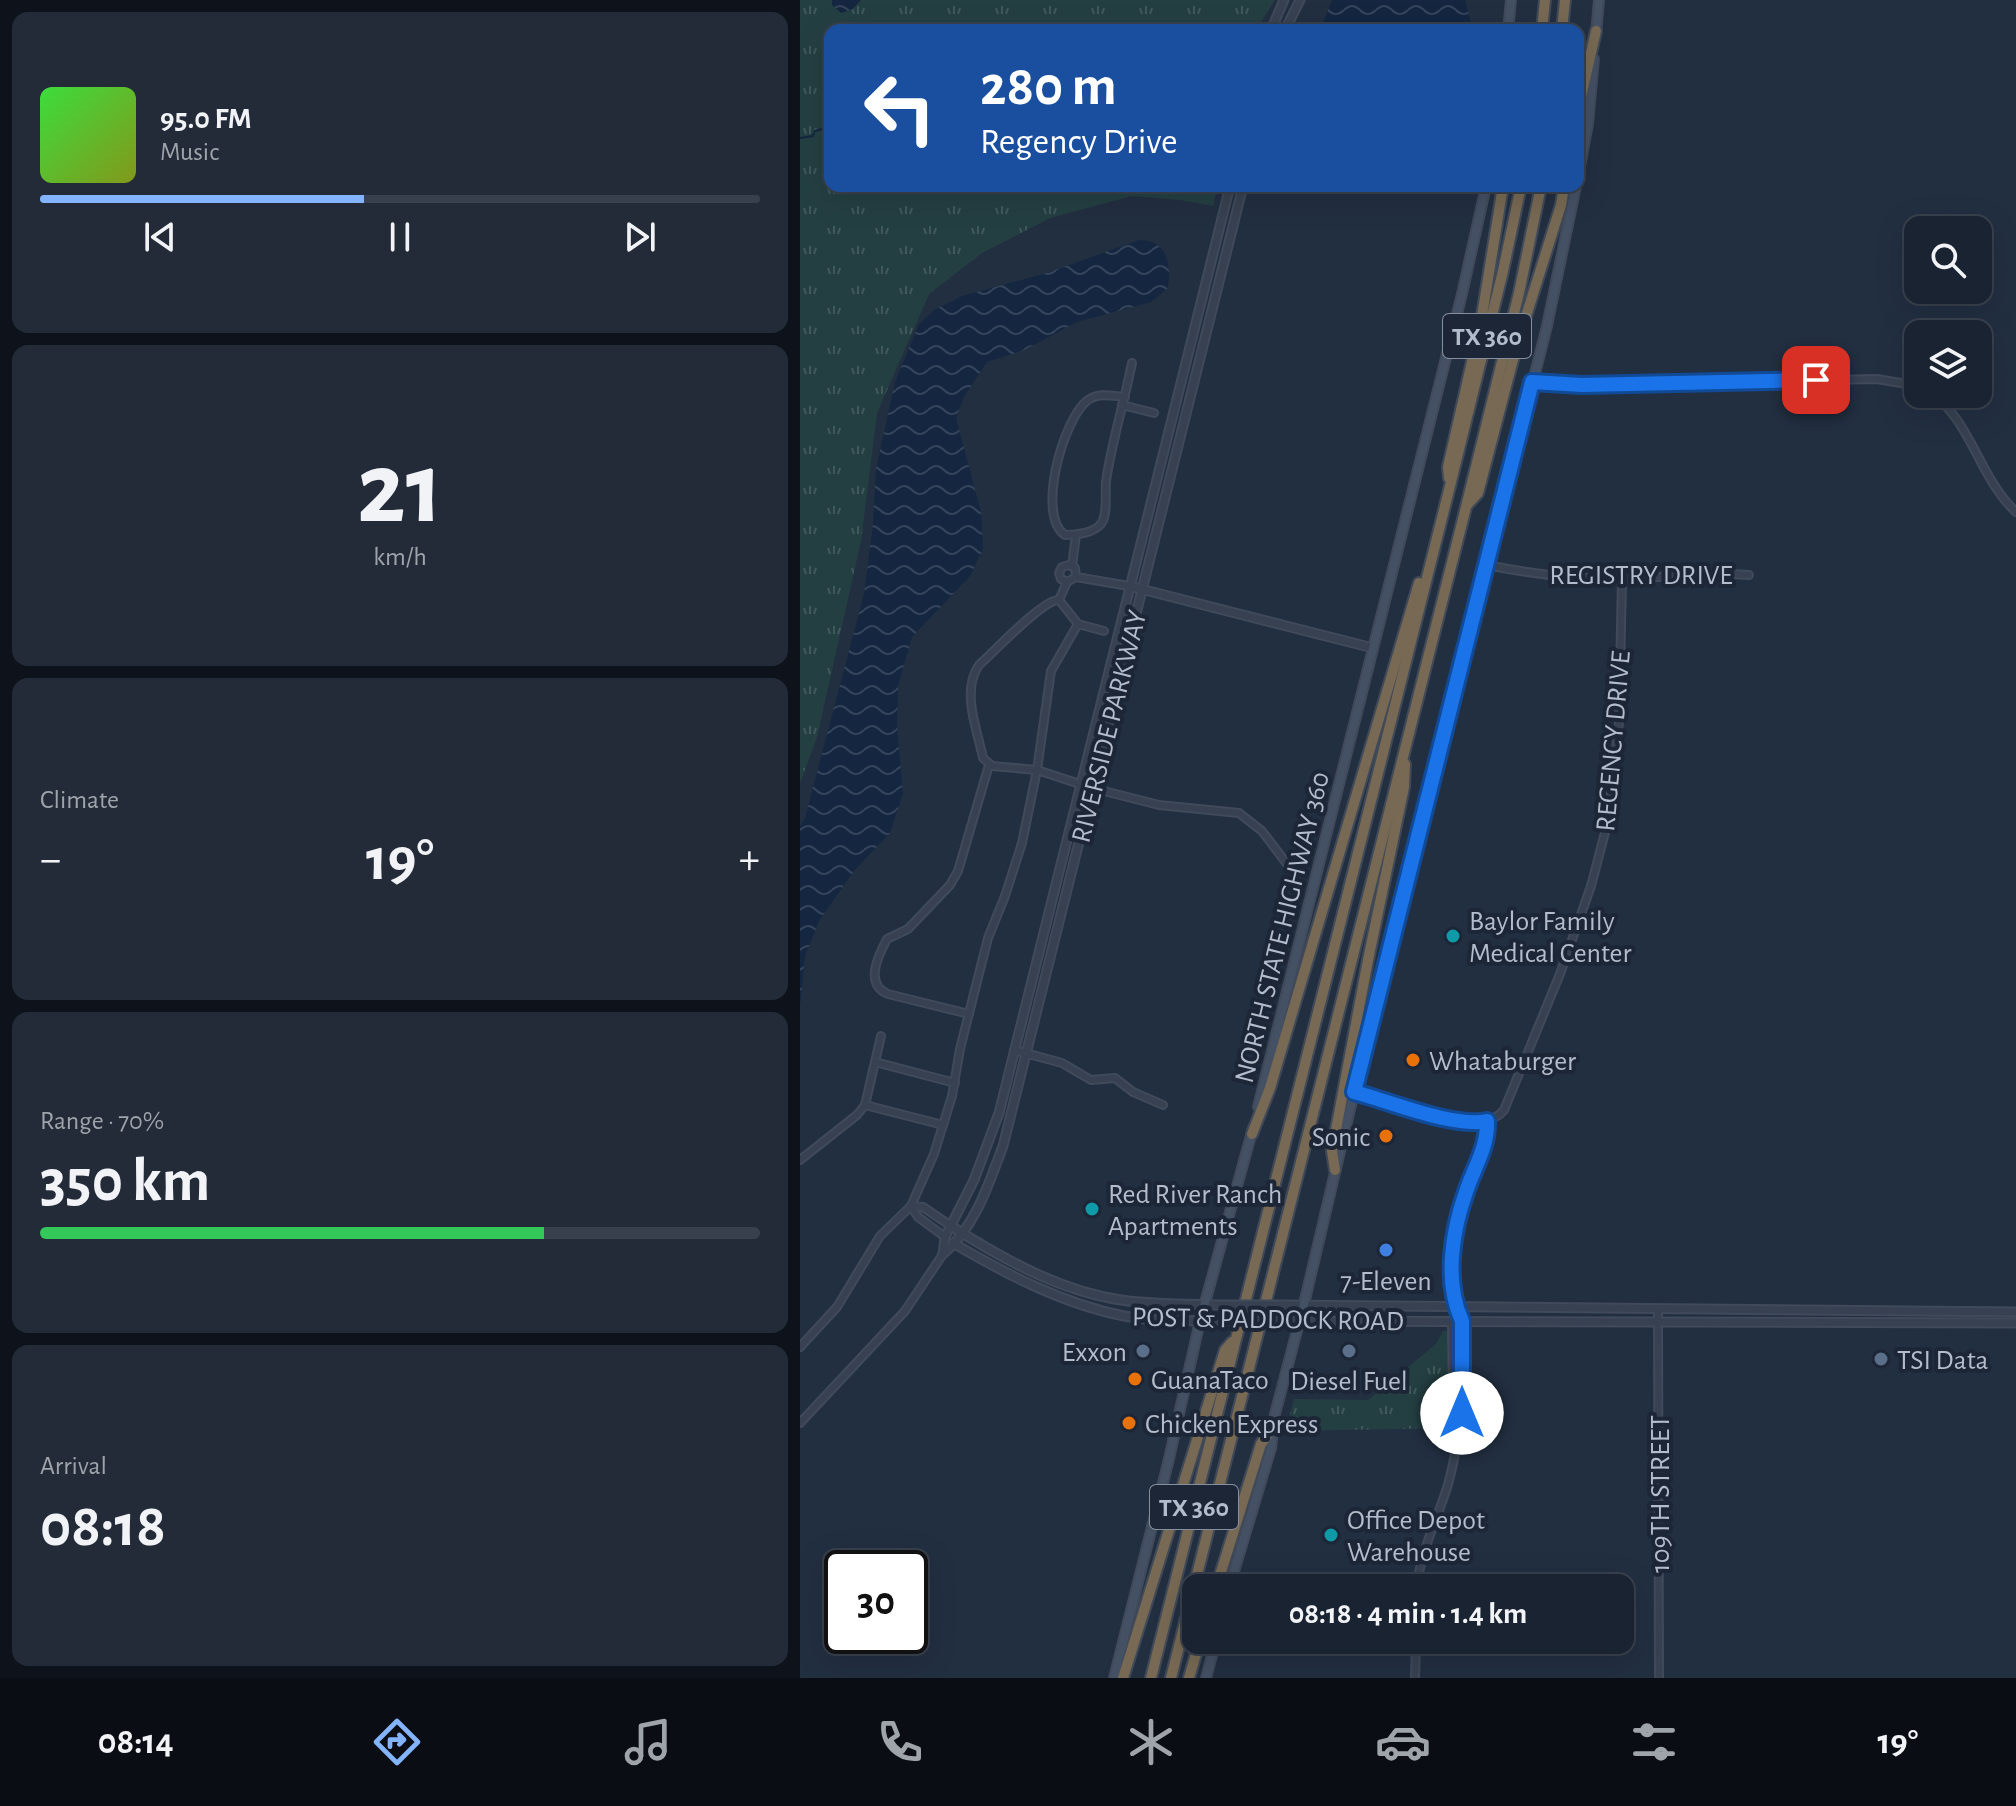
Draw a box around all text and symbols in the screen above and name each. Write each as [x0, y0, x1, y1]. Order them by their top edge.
icon: left [848, 56, 952, 160]
text: 280 m [980, 59, 1117, 115]
text: 95.0 FM [160, 104, 252, 134]
text: Regency Drive [980, 124, 1178, 160]
text: Music [160, 139, 219, 165]
icon: previous [138, 215, 182, 259]
icon: pause [378, 215, 422, 259]
icon: next [618, 215, 662, 259]
map controls [1904, 216, 1992, 408]
button: search [1904, 216, 1992, 304]
road number: TX 360 [1443, 314, 1531, 358]
button: layers [1904, 320, 1992, 408]
pin [1782, 346, 1850, 414]
icon: arrive [1794, 358, 1838, 402]
text: 21 [357, 438, 443, 542]
text: km/h [373, 544, 427, 570]
street label: REGISTRY DRIVE [1549, 562, 1733, 590]
street label: RIVERSIDE PARKWAY [1068, 607, 1152, 846]
street label: REGENCY DRIVE [1592, 650, 1636, 833]
street label: NORTH STATE HIGHWAY 360 [1231, 769, 1335, 1086]
text: Climate [40, 787, 119, 813]
text: 19° [366, 831, 434, 891]
text: − [40, 838, 61, 882]
text: + [739, 838, 760, 882]
place label: Baylor Family Medical Center [1469, 908, 1632, 968]
marker: Baylor Family Medical Center [1444, 927, 1462, 945]
place label: Whataburger [1429, 1048, 1576, 1076]
marker: Whataburger [1404, 1051, 1422, 1069]
text: Range · 70% [40, 1108, 164, 1134]
place label: Sonic [1312, 1124, 1370, 1152]
marker: Sonic [1377, 1127, 1395, 1145]
text: 350 km [40, 1152, 210, 1212]
place label: Red River Ranch Apartments [1108, 1181, 1282, 1241]
marker: Red River Ranch Apartments [1083, 1200, 1101, 1218]
marker: 7-Eleven [1377, 1241, 1395, 1259]
place label: 7-Eleven [1340, 1268, 1432, 1296]
street label: POST & PADDOCK ROAD [1132, 1304, 1404, 1336]
place label: Exxon [1062, 1339, 1127, 1367]
marker: Exxon [1134, 1342, 1152, 1360]
marker: Diesel Fuel [1340, 1342, 1358, 1360]
place label: TSI Data [1897, 1347, 1989, 1375]
marker: TSI Data [1872, 1350, 1890, 1368]
place label: GuanaTaco [1151, 1367, 1269, 1395]
place label: Diesel Fuel [1290, 1368, 1408, 1396]
marker: GuanaTaco [1126, 1370, 1144, 1388]
position arrow [1420, 1371, 1504, 1455]
place label: Chicken Express [1145, 1411, 1318, 1439]
marker: Chicken Express [1120, 1414, 1138, 1432]
street label: 109TH STREET [1647, 1415, 1675, 1573]
text: Arrival [40, 1453, 107, 1479]
road number: TX 360 [1150, 1485, 1238, 1529]
text: 08:18 [40, 1497, 166, 1557]
place label: Office Depot Warehouse [1347, 1507, 1485, 1567]
marker: Office Depot Warehouse [1322, 1526, 1340, 1544]
speed limit sign: 30 [824, 1550, 928, 1654]
text: 08:18 · 4 min · 1.4 km [1289, 1599, 1527, 1629]
icon: directions [369, 1714, 425, 1770]
icon: music [620, 1714, 676, 1770]
icon: phone [872, 1714, 928, 1770]
icon: climate [1123, 1714, 1179, 1770]
icon: car [1375, 1714, 1431, 1770]
icon: filters [1626, 1714, 1682, 1770]
text: 08:14 [98, 1724, 174, 1760]
text: 19° [1877, 1724, 1918, 1760]

